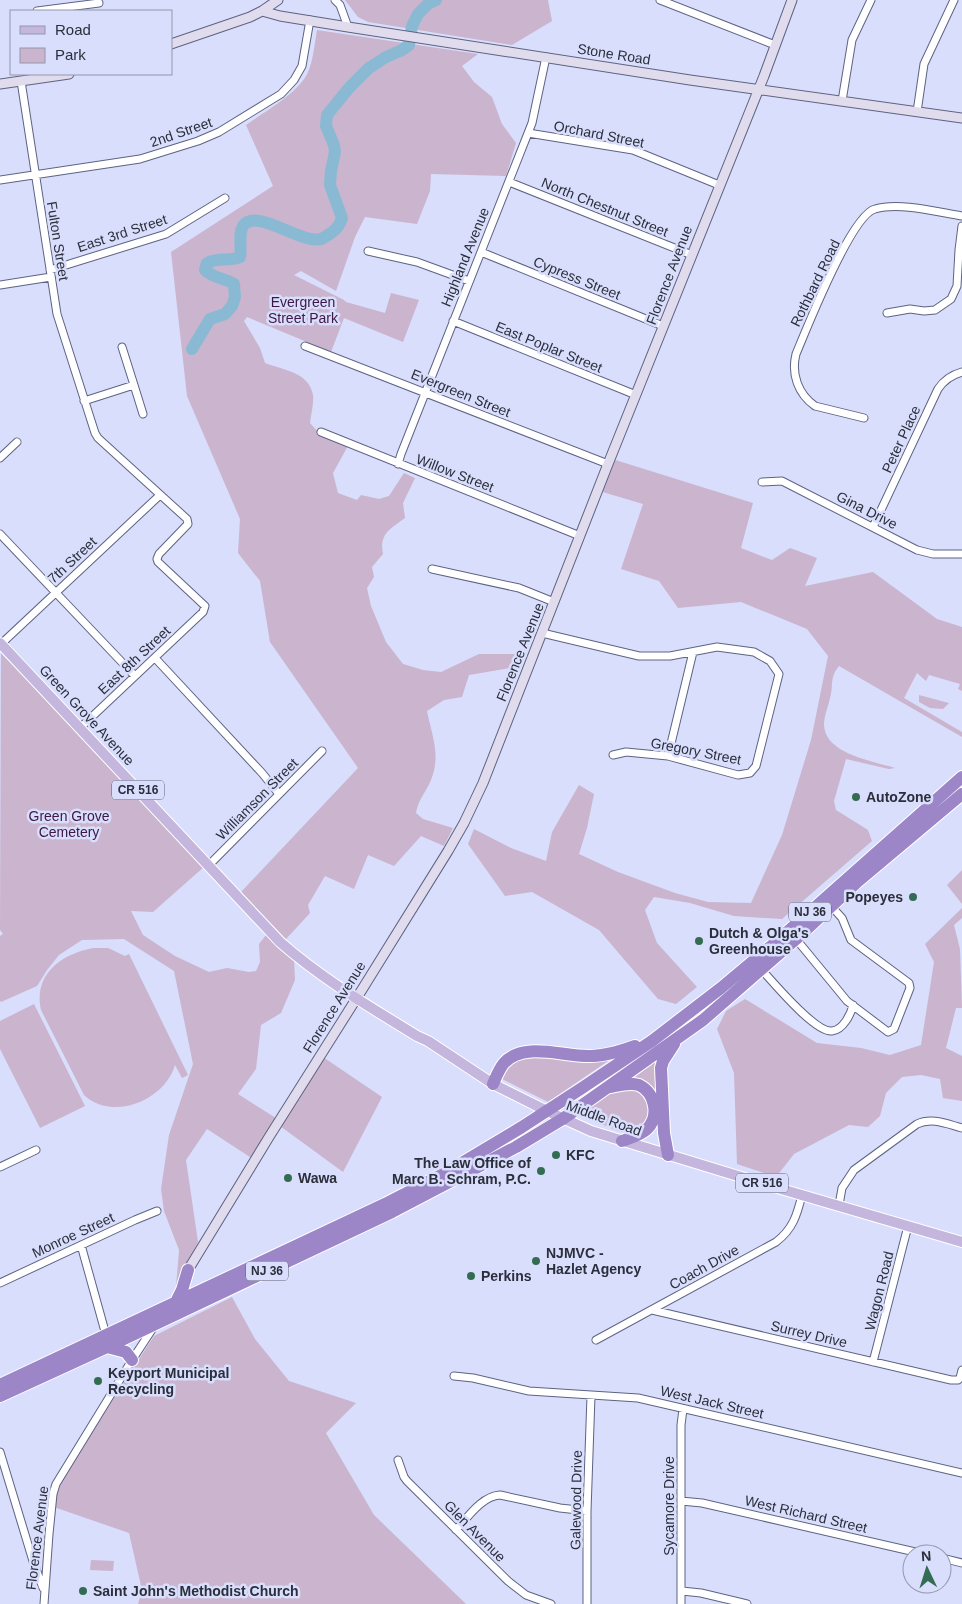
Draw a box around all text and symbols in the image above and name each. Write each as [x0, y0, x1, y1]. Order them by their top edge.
legend [10, 10, 172, 75]
text: Road [55, 21, 91, 38]
street label: Stone Road [576, 40, 652, 68]
text: Park [55, 46, 86, 63]
street label: 2nd Street [148, 114, 214, 150]
street label: Orchard Street [552, 117, 646, 151]
street label: North Chestnut Street [539, 174, 671, 240]
street label: Fulton Street [44, 200, 72, 282]
street label: Highland Avenue [438, 205, 492, 309]
street label: East 3rd Street [75, 211, 169, 255]
street label: Florence Avenue [643, 223, 695, 327]
street label: Rothbard Road [787, 237, 843, 329]
street label: Cypress Street [531, 253, 623, 303]
park label: Evergreen Street Park [268, 294, 339, 326]
street label: East Poplar Street [493, 318, 605, 376]
street label: Evergreen Street [409, 366, 513, 420]
street label: Peter Place [878, 403, 924, 475]
street label: Willow Street [414, 451, 496, 495]
street label: Gina Drive [834, 488, 900, 532]
street label: 7th Street [44, 533, 100, 587]
street label: Florence Avenue [493, 600, 547, 704]
street label: East 8th Street [95, 622, 173, 697]
street label: Green Grove Avenue [36, 662, 138, 769]
street label: Gregory Street [649, 734, 743, 768]
street label: Williamson Street [213, 755, 301, 843]
road number: CR 516 [112, 780, 164, 800]
place label: AutoZone [866, 789, 932, 805]
marker: AutoZone [850, 791, 862, 803]
park label: Green Grove Cemetery [29, 808, 110, 840]
place label: Popeyes [845, 889, 903, 905]
marker: Popeyes [907, 891, 919, 903]
road number: NJ 36 [789, 902, 831, 922]
place label: Dutch & Olga's Greenhouse [709, 925, 809, 957]
marker: Dutch & Olga's Greenhouse [693, 935, 705, 947]
street label: Florence Avenue [299, 958, 369, 1056]
street label: Middle Road [564, 1097, 644, 1139]
place label: KFC [566, 1147, 595, 1163]
marker: KFC [550, 1149, 562, 1161]
place label: The Law Office of Marc B. Schram, P.C. [392, 1155, 531, 1187]
marker: The Law Office of Marc B. Schram, P.C. [535, 1165, 547, 1177]
place label: Wawa [298, 1170, 337, 1186]
marker: Wawa [282, 1172, 294, 1184]
road number: CR 516 [736, 1174, 788, 1192]
street label: Monroe Street [29, 1209, 117, 1261]
street label: Coach Drive [666, 1241, 742, 1293]
place label: NJMVC - Hazlet Agency [546, 1245, 641, 1277]
street label: Wagon Road [861, 1250, 897, 1332]
marker: NJMVC - Hazlet Agency [530, 1255, 542, 1267]
road number: NJ 36 [246, 1262, 288, 1280]
place label: Perkins [481, 1268, 532, 1284]
marker: Perkins [465, 1270, 477, 1282]
street label: Surrey Drive [769, 1317, 849, 1351]
place label: Keyport Municipal Recycling [108, 1365, 229, 1397]
marker: Keyport Municipal Recycling [92, 1375, 104, 1387]
street label: West Jack Street [659, 1382, 765, 1422]
street label: Galewood Drive [567, 1450, 585, 1550]
street label: Sycamore Drive [661, 1456, 677, 1556]
street label: Florence Avenue [23, 1485, 51, 1591]
street label: West Richard Street [743, 1492, 869, 1536]
street label: Glen Avenue [441, 1497, 509, 1565]
north arrow [902, 1544, 952, 1594]
text: N [920, 1548, 932, 1564]
place label: Saint John's Methodist Church [93, 1583, 299, 1599]
marker: Saint John's Methodist Church [77, 1585, 89, 1597]

